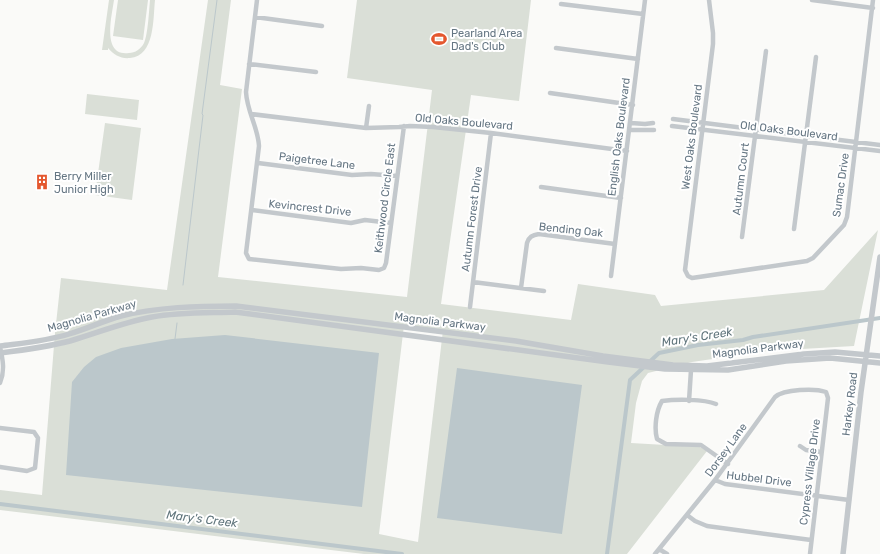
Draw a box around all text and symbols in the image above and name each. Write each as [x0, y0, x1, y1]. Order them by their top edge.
place label: Pearland Area Dad's Club [451, 27, 522, 53]
sports icon: Pearland Area Dad's Club [430, 30, 448, 48]
street label: English Oaks Boulevard [605, 77, 633, 197]
street label: West Oaks Boulevard [679, 83, 705, 191]
street label: Old Oaks Boulevard [415, 111, 513, 133]
street label: Old Oaks Boulevard [739, 119, 839, 143]
street label: Keithwood Circle East [372, 141, 398, 254]
street label: Autumn Court [730, 141, 752, 216]
street label: Paigetree Lane [278, 150, 356, 172]
street label: Sumac Drive [830, 152, 852, 218]
street label: Autumn Forest Drive [459, 166, 485, 272]
place label: Berry Miller Junior High [54, 170, 114, 196]
building icon: Berry Miller Junior High [33, 173, 51, 191]
street label: Kevincrest Drive [268, 197, 352, 219]
street label: Bending Oak [538, 220, 604, 240]
street label: Magnolia Parkway [46, 297, 138, 335]
street label: Magnolia Parkway [394, 310, 486, 334]
water label: Mary's Creek [661, 324, 734, 350]
street label: Magnolia Parkway [712, 337, 804, 361]
street label: Harkey Road [840, 371, 860, 437]
street label: Cypress Village Drive [797, 418, 823, 526]
street label: Dorsey Lane [702, 421, 750, 479]
street label: Hubbel Drive [726, 469, 792, 489]
water label: Mary's Creek [166, 508, 239, 530]

